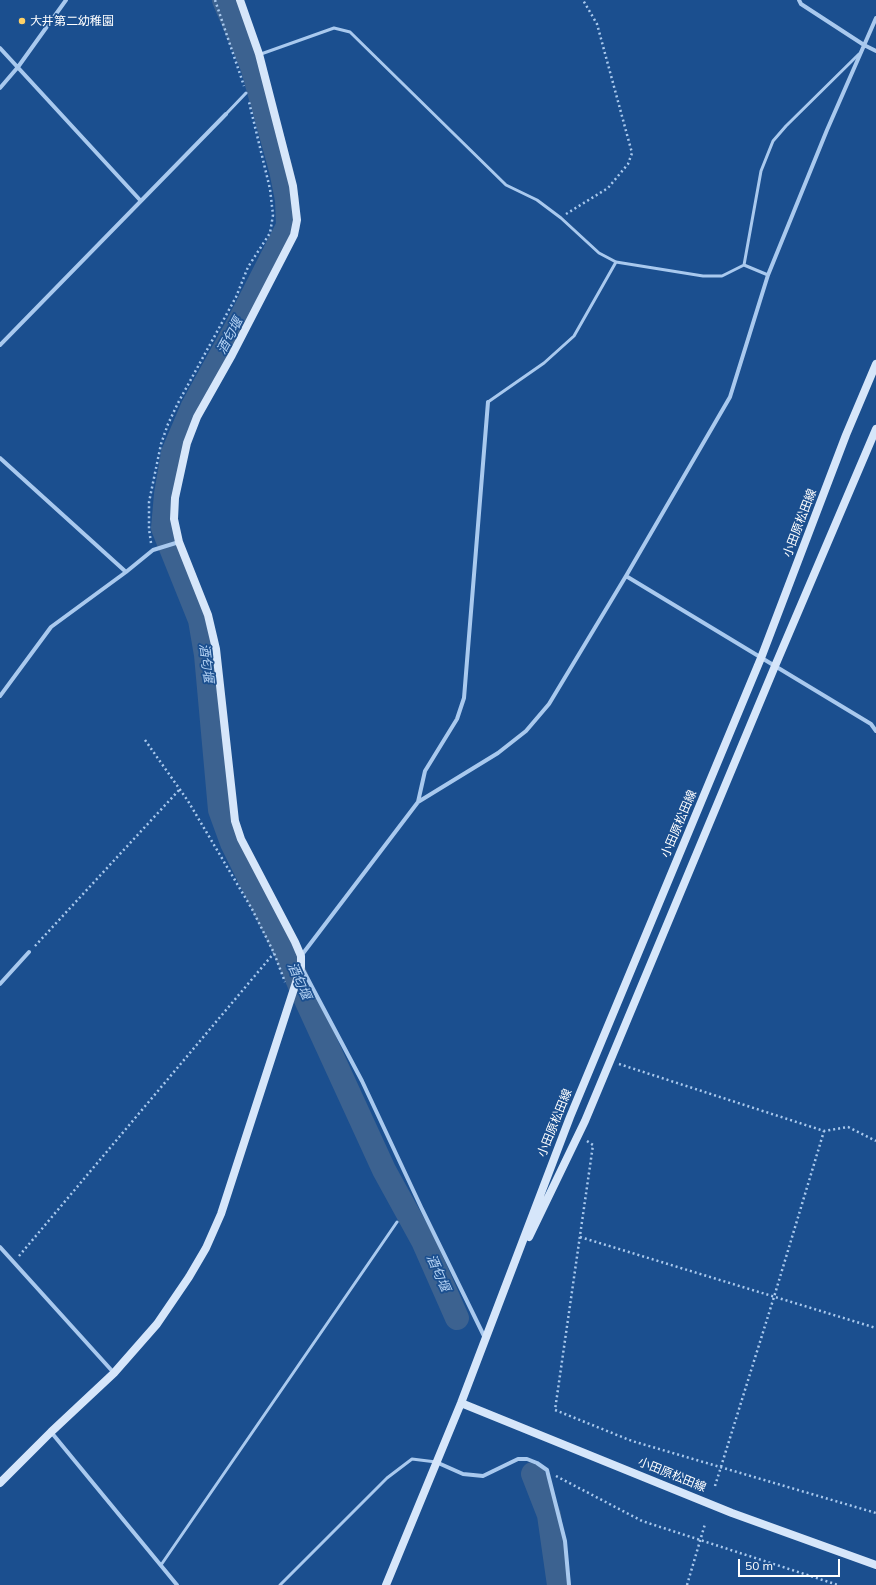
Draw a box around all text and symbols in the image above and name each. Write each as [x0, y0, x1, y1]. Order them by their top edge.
place label: 大井第二幼稚園 [30, 14, 114, 28]
marker: 大井第二幼稚園 [17, 16, 27, 26]
water label: 酒匂堰 [214, 315, 246, 357]
street label: 小田原松田線 [780, 487, 820, 559]
water label: 酒匂堰 [196, 643, 216, 683]
street label: 小田原松田線 [658, 788, 700, 860]
water label: 酒匂堰 [284, 960, 314, 1002]
street label: 小田原松田線 [535, 1087, 575, 1159]
water label: 酒匂堰 [423, 1252, 453, 1294]
street label: 小田原松田線 [636, 1455, 708, 1495]
scale bar [740, 1551, 842, 1577]
text: 50 m [745, 1558, 773, 1573]

